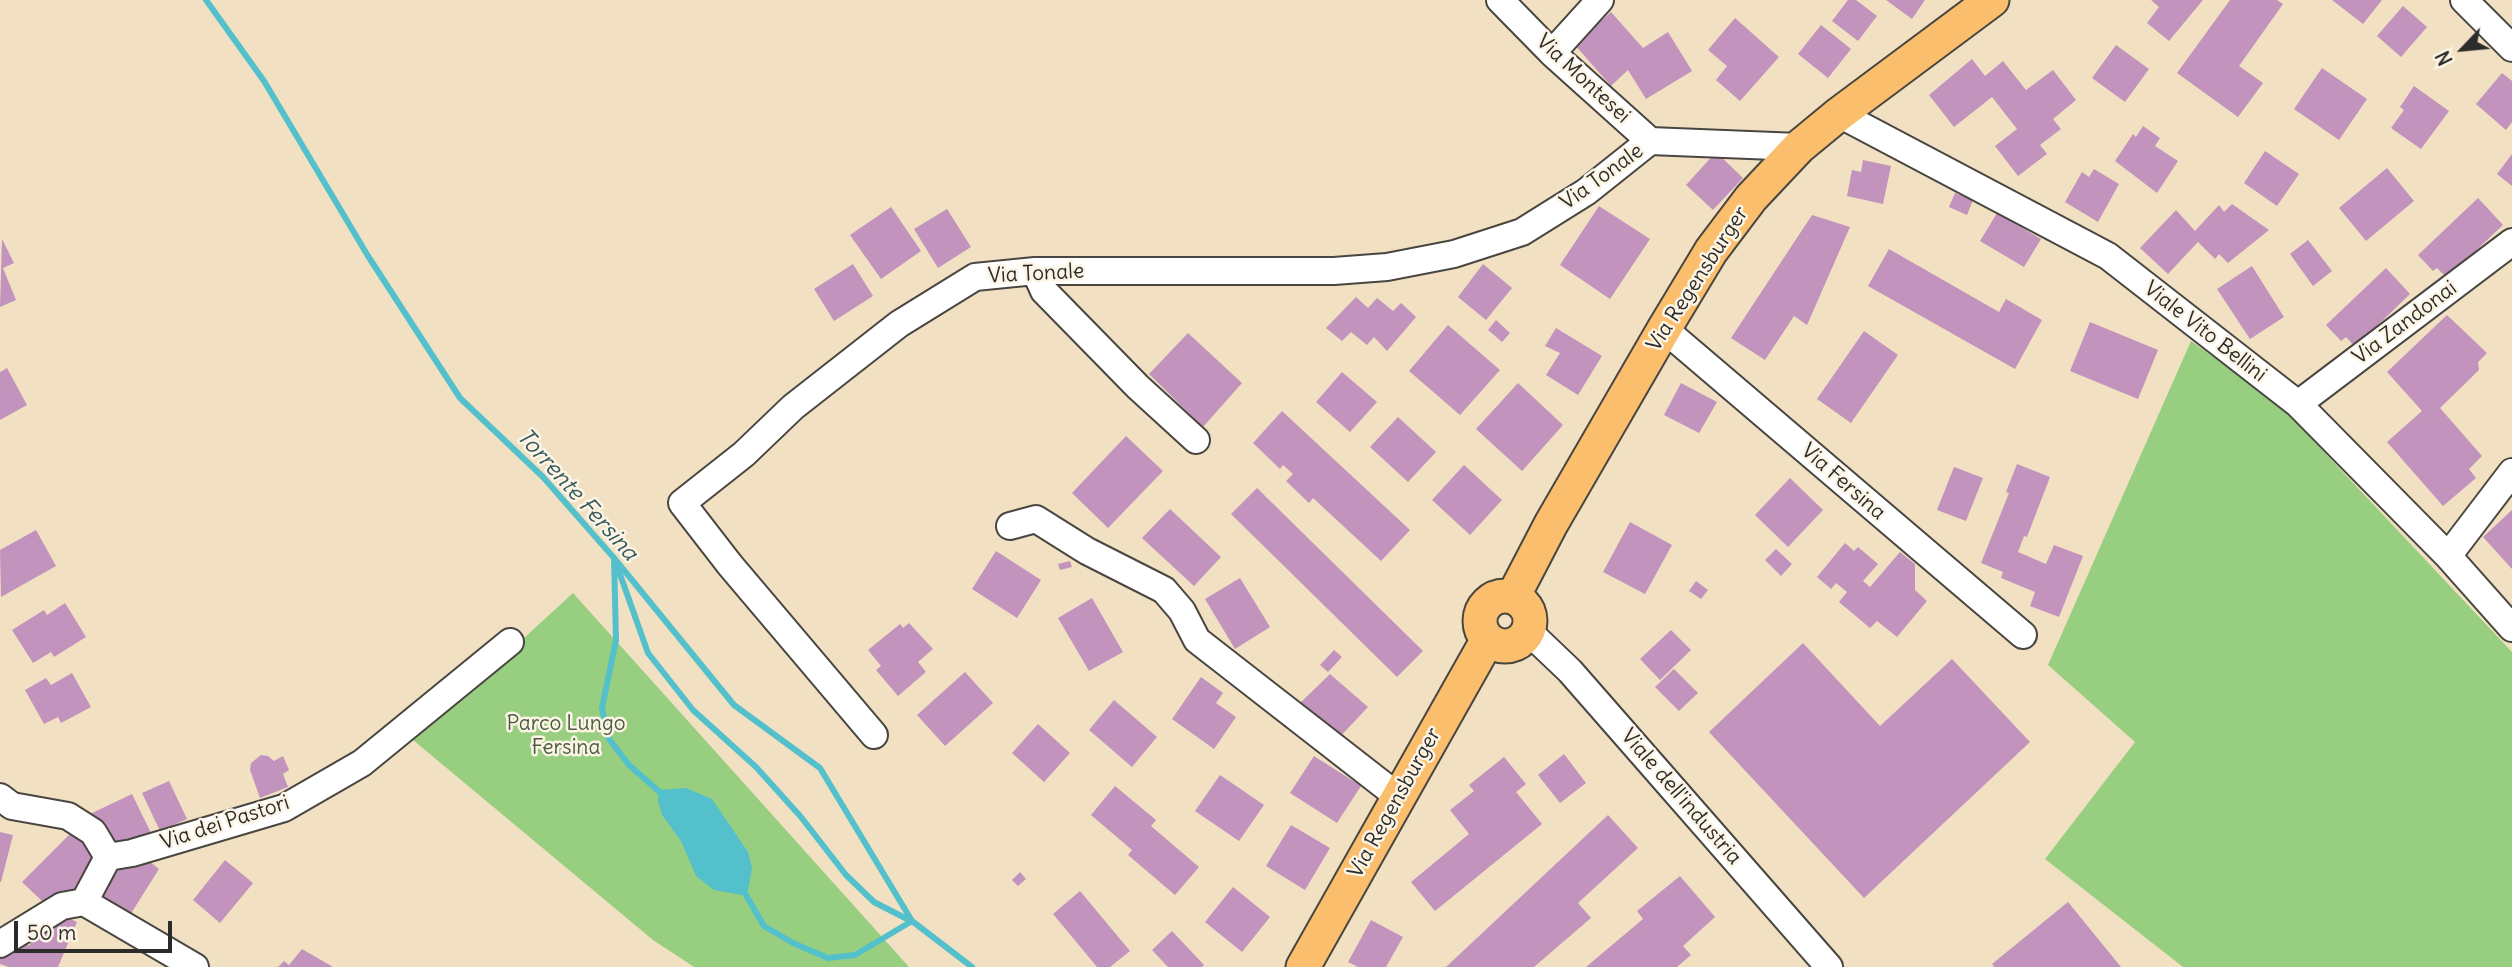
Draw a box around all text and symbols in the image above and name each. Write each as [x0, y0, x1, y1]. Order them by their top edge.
north arrow [2428, 14, 2498, 84]
street label: Via Montesei [1531, 29, 1635, 129]
text: N [2430, 47, 2458, 69]
street label: Via Tonale [1556, 138, 1648, 216]
street label: Via Regensburger [1642, 202, 1754, 356]
street label: Via Tonale [987, 259, 1085, 289]
street label: Viale Vito Bellini [2139, 276, 2271, 388]
street label: Via Zandonai [2348, 276, 2462, 370]
water label: Torrente Fersina [511, 423, 643, 567]
street label: Via Fersina [1796, 438, 1890, 526]
park label: Parco Lungo Fersina [507, 711, 625, 761]
street label: Via Regensburger [1343, 724, 1447, 882]
street label: Viale dell'industria [1615, 724, 1747, 870]
street label: Via dei Pastori [157, 790, 293, 856]
scale bar [18, 908, 175, 952]
text: 50 m [27, 919, 76, 946]

